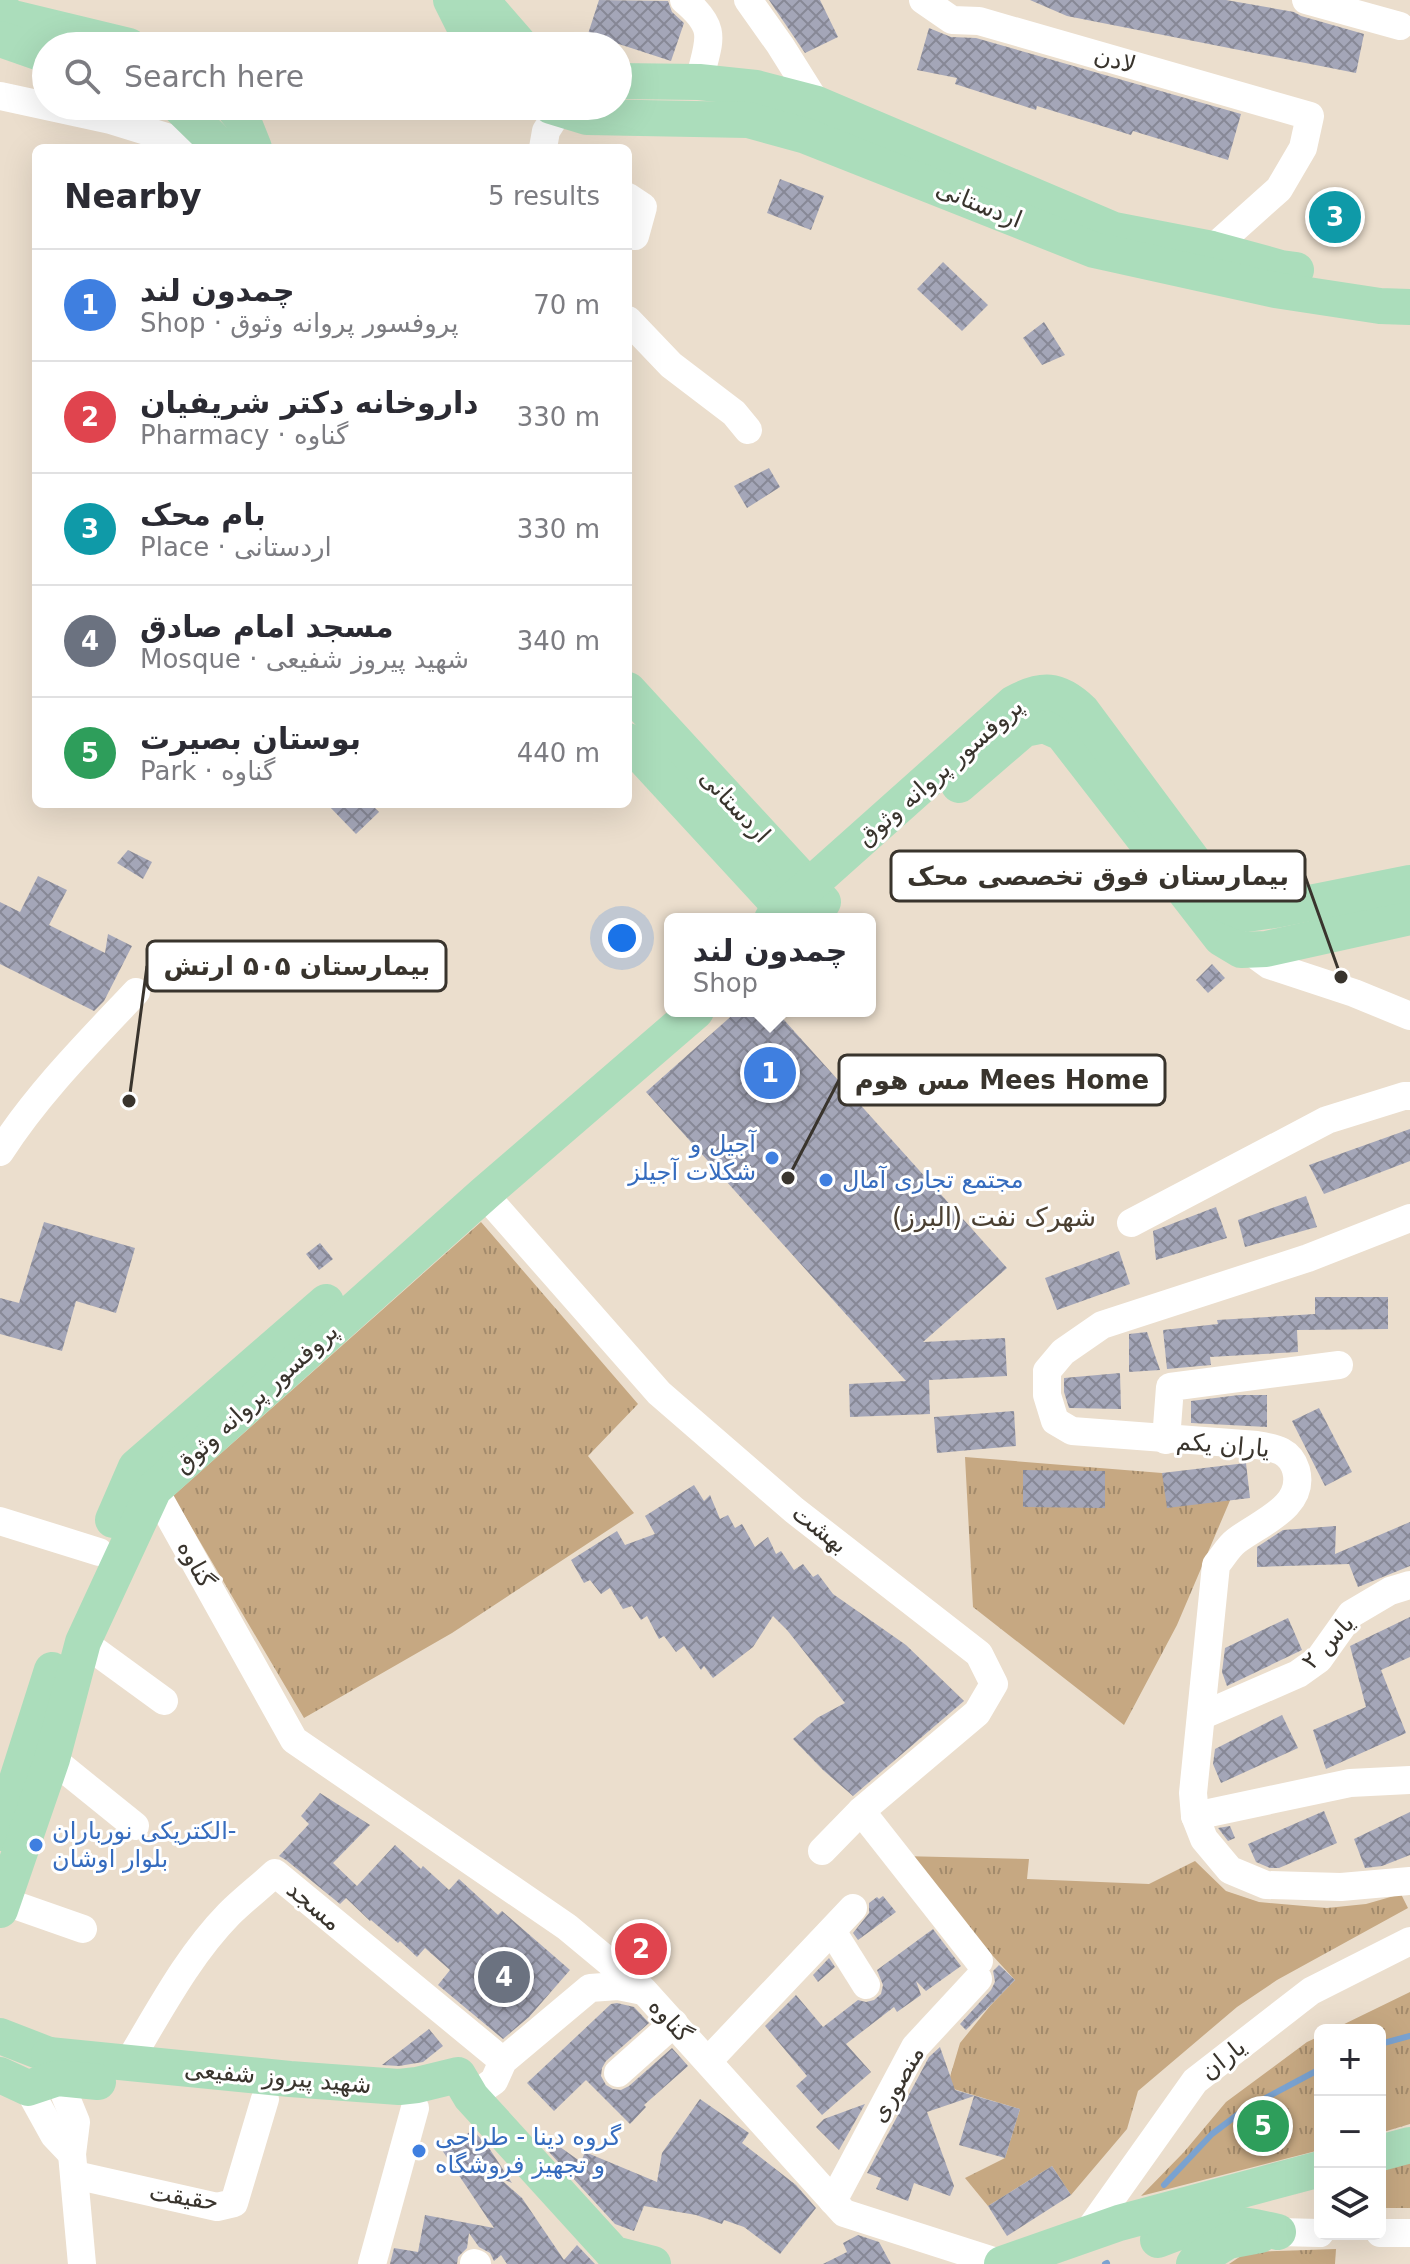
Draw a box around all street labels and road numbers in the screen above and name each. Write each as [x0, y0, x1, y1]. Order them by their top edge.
street label: لادن [1091, 41, 1139, 79]
street label: اردستانی [932, 174, 1026, 234]
street label: پروفسور پروانه وثوق [851, 692, 1029, 852]
street label: اردستانی [694, 763, 776, 849]
street label: پروفسور پروانه وثوق [168, 1317, 344, 1479]
street label: یاران یکم [1175, 1427, 1271, 1463]
street label: بهشت [787, 1499, 853, 1559]
street label: گناوه [172, 1535, 221, 1593]
street label: یاس ۲ [1296, 1609, 1360, 1675]
street label: مسجد [281, 1875, 347, 1937]
street label: گناوه [643, 1992, 698, 2048]
street label: یاران [1195, 2033, 1251, 2085]
street label: منصوری [864, 2041, 930, 2127]
street label: شهید پیروز شفیعی [183, 2055, 373, 2099]
street label: حقیقت [147, 2178, 221, 2216]

